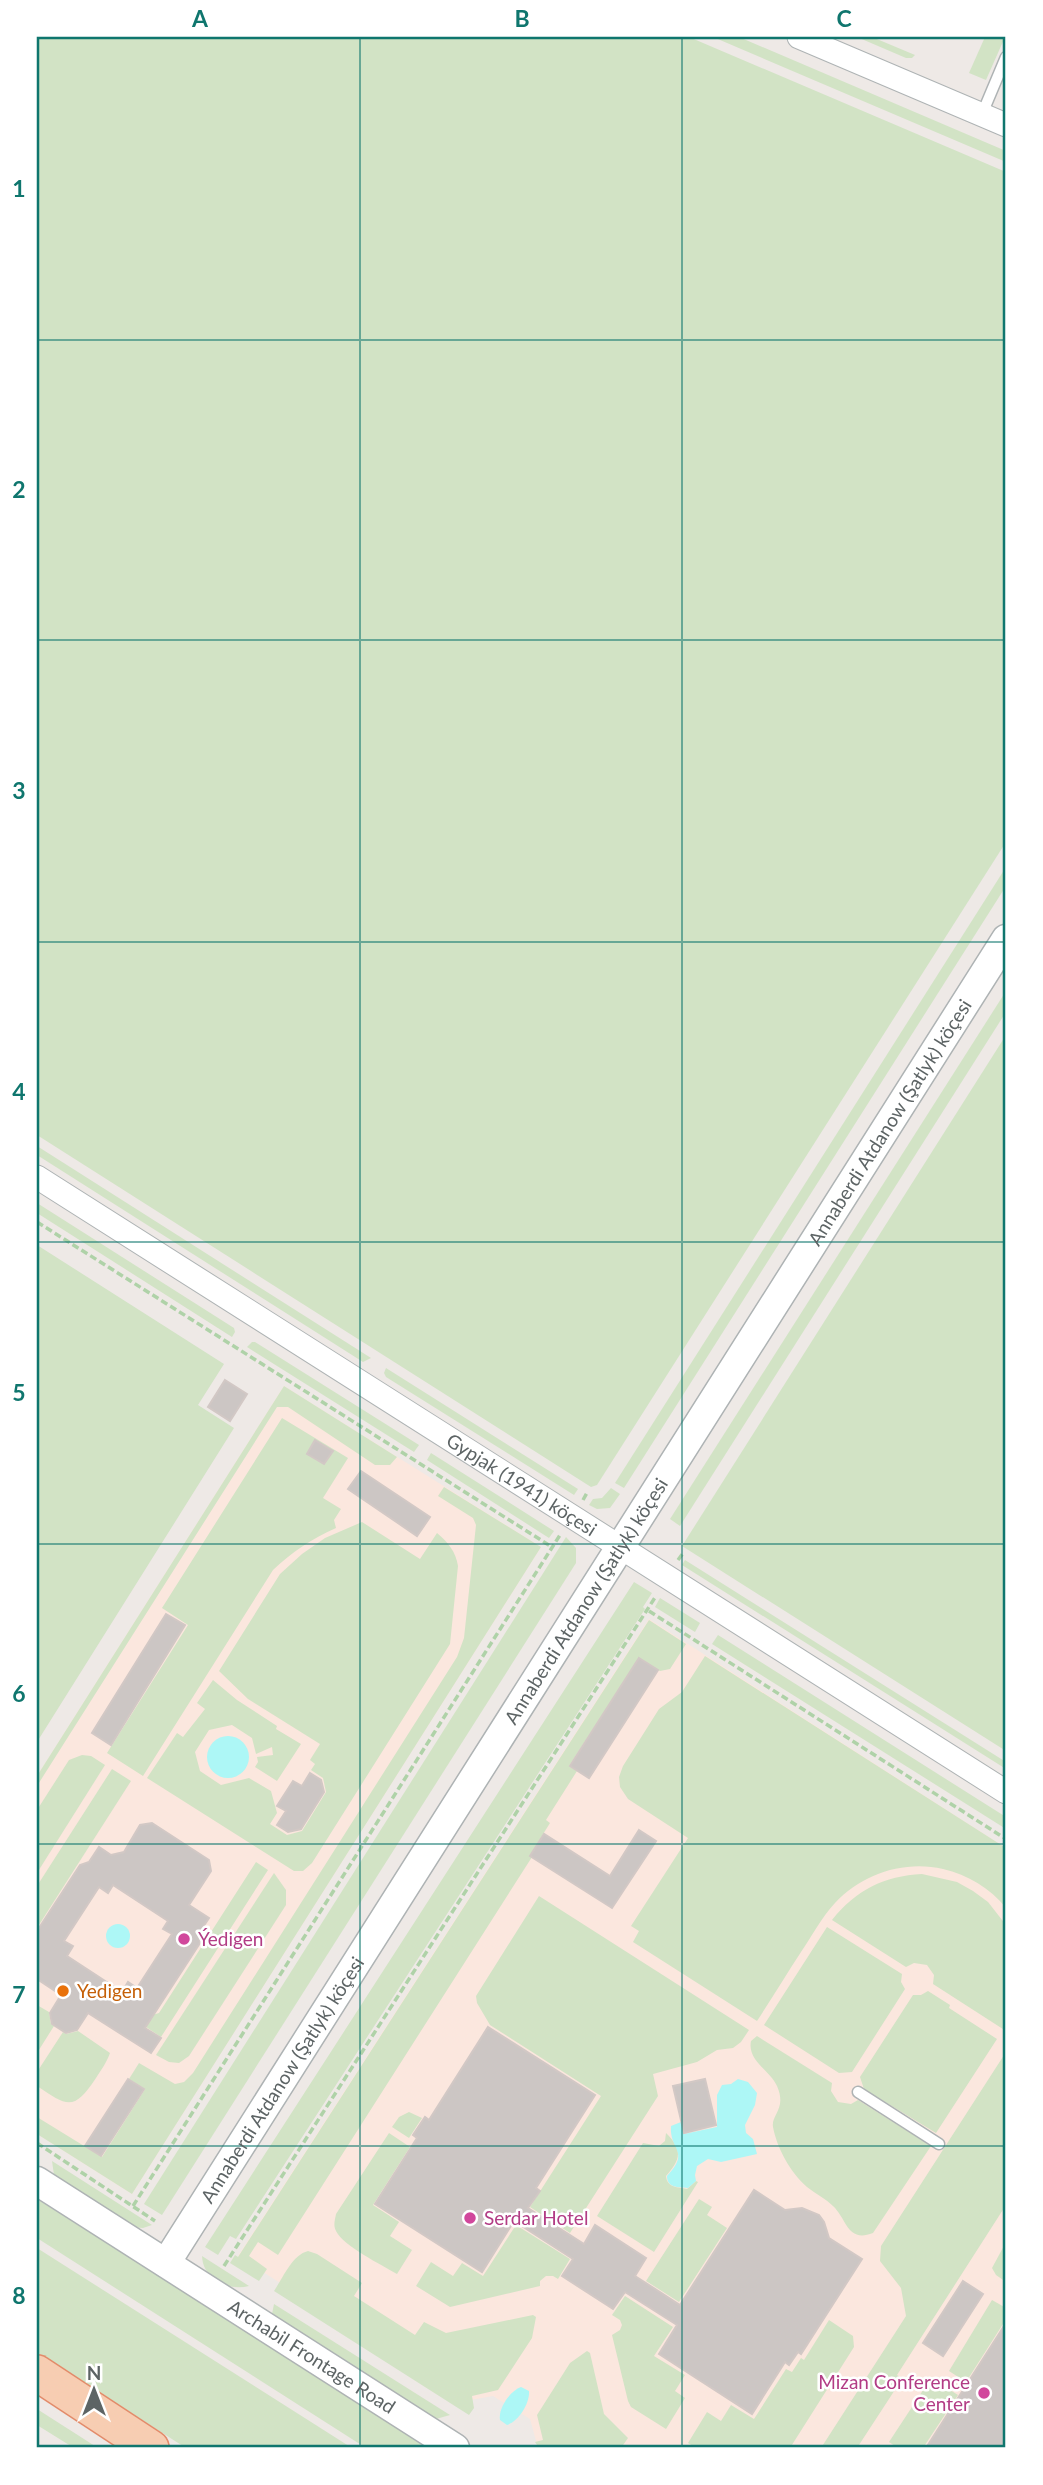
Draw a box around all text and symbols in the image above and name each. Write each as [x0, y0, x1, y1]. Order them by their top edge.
text: A [191, 4, 209, 32]
text: B [514, 4, 530, 32]
text: C [836, 4, 852, 32]
text: 1 [12, 174, 26, 202]
text: 2 [12, 475, 26, 503]
text: 3 [12, 776, 26, 804]
street label: Annaberdi Atdanow (Şatlyk) köçesi [803, 995, 976, 1249]
text: 4 [12, 1077, 26, 1105]
text: 5 [12, 1378, 26, 1406]
street label: Gypjak (1941) köçesi [443, 1428, 601, 1540]
street label: Annaberdi Atdanow (Şatlyk) köçesi [499, 1473, 672, 1728]
text: 6 [12, 1679, 26, 1707]
place label: Ýedigen [198, 1927, 263, 1950]
marker: Ýedigen [176, 1931, 192, 1947]
street label: Annaberdi Atdanow (Şatlyk) köçesi [195, 1952, 368, 2207]
place label: Yedigen [77, 1979, 142, 2002]
text: 7 [12, 1980, 26, 2008]
marker: Yedigen [55, 1983, 71, 1999]
place label: Serdar Hotel [484, 2206, 588, 2229]
marker: Serdar Hotel [462, 2210, 478, 2226]
text: 8 [12, 2281, 26, 2309]
street label: Archabil Frontage Road [224, 2294, 400, 2418]
north arrow [60, 2356, 130, 2426]
text: N [87, 2361, 101, 2384]
place label: Mizan Conference Center [818, 2370, 970, 2415]
marker: Mizan Conference Center [976, 2385, 992, 2401]

